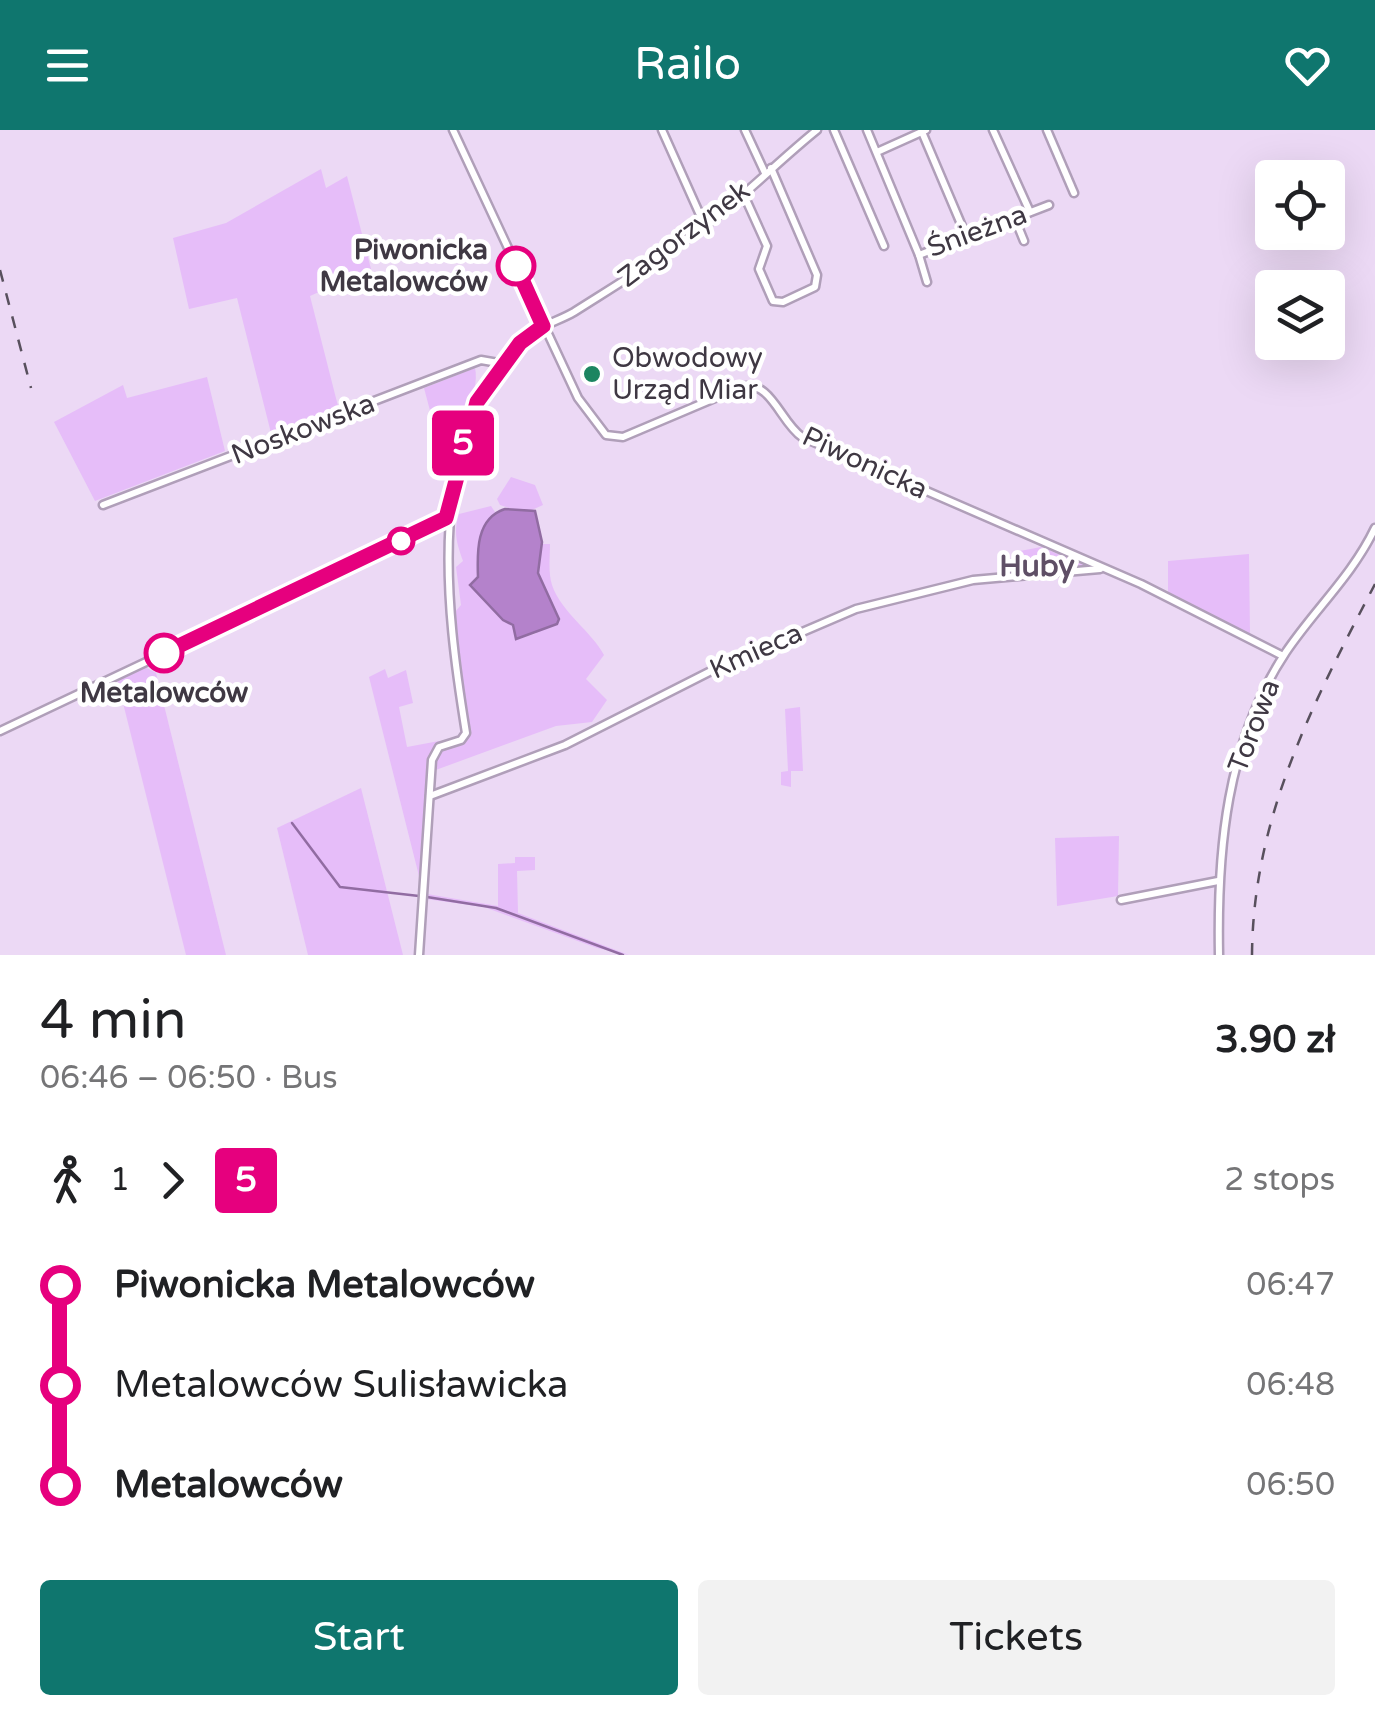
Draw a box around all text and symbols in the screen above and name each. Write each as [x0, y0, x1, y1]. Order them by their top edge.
icon: menu [40, 38, 95, 93]
text: Railo [634, 38, 741, 92]
icon: heart [1280, 38, 1335, 93]
map controls [1255, 160, 1345, 360]
button: locate [1255, 160, 1345, 250]
street label: Zagorzynek [611, 173, 757, 295]
street label: Śnieżna [922, 197, 1032, 265]
place label: Piwonicka Metalowców [319, 233, 488, 299]
marker: Piwonicka Metalowców [497, 247, 535, 285]
button: layers [1255, 270, 1345, 360]
place label: Obwodowy Urząd Miar [612, 341, 763, 407]
marker: Obwodowy Urząd Miar [581, 363, 603, 385]
street label: Noskowska [227, 386, 379, 472]
line badge: 5 [430, 410, 496, 476]
street label: Piwonicka [797, 419, 933, 507]
text: 5 [452, 422, 474, 464]
unlabelled marker [388, 528, 414, 554]
district label: Huby [999, 548, 1075, 585]
street label: Kmieca [704, 616, 808, 686]
marker: Metalowców [145, 634, 183, 672]
street label: Torowa [1221, 675, 1287, 777]
place label: Metalowców [80, 676, 248, 710]
text: 4 min [40, 988, 187, 1054]
text: 3.90 zł [1215, 1017, 1335, 1063]
text: 06:46 – 06:50 · Bus [40, 1059, 338, 1097]
icon: walk [40, 1153, 95, 1208]
icon: forward [145, 1153, 200, 1208]
text: 5 [235, 1159, 257, 1201]
text: 1 [110, 1161, 130, 1199]
text: 2 stops [1224, 1161, 1335, 1199]
text: Piwonicka Metalowców [114, 1262, 535, 1308]
text: 06:47 [1246, 1266, 1335, 1304]
text: Metalowców Sulisławicka [114, 1362, 568, 1408]
text: 06:48 [1246, 1366, 1335, 1404]
text: Metalowców [114, 1462, 343, 1508]
text: 06:50 [1246, 1466, 1335, 1504]
button: Start [40, 1580, 678, 1695]
button: Tickets [698, 1580, 1335, 1695]

